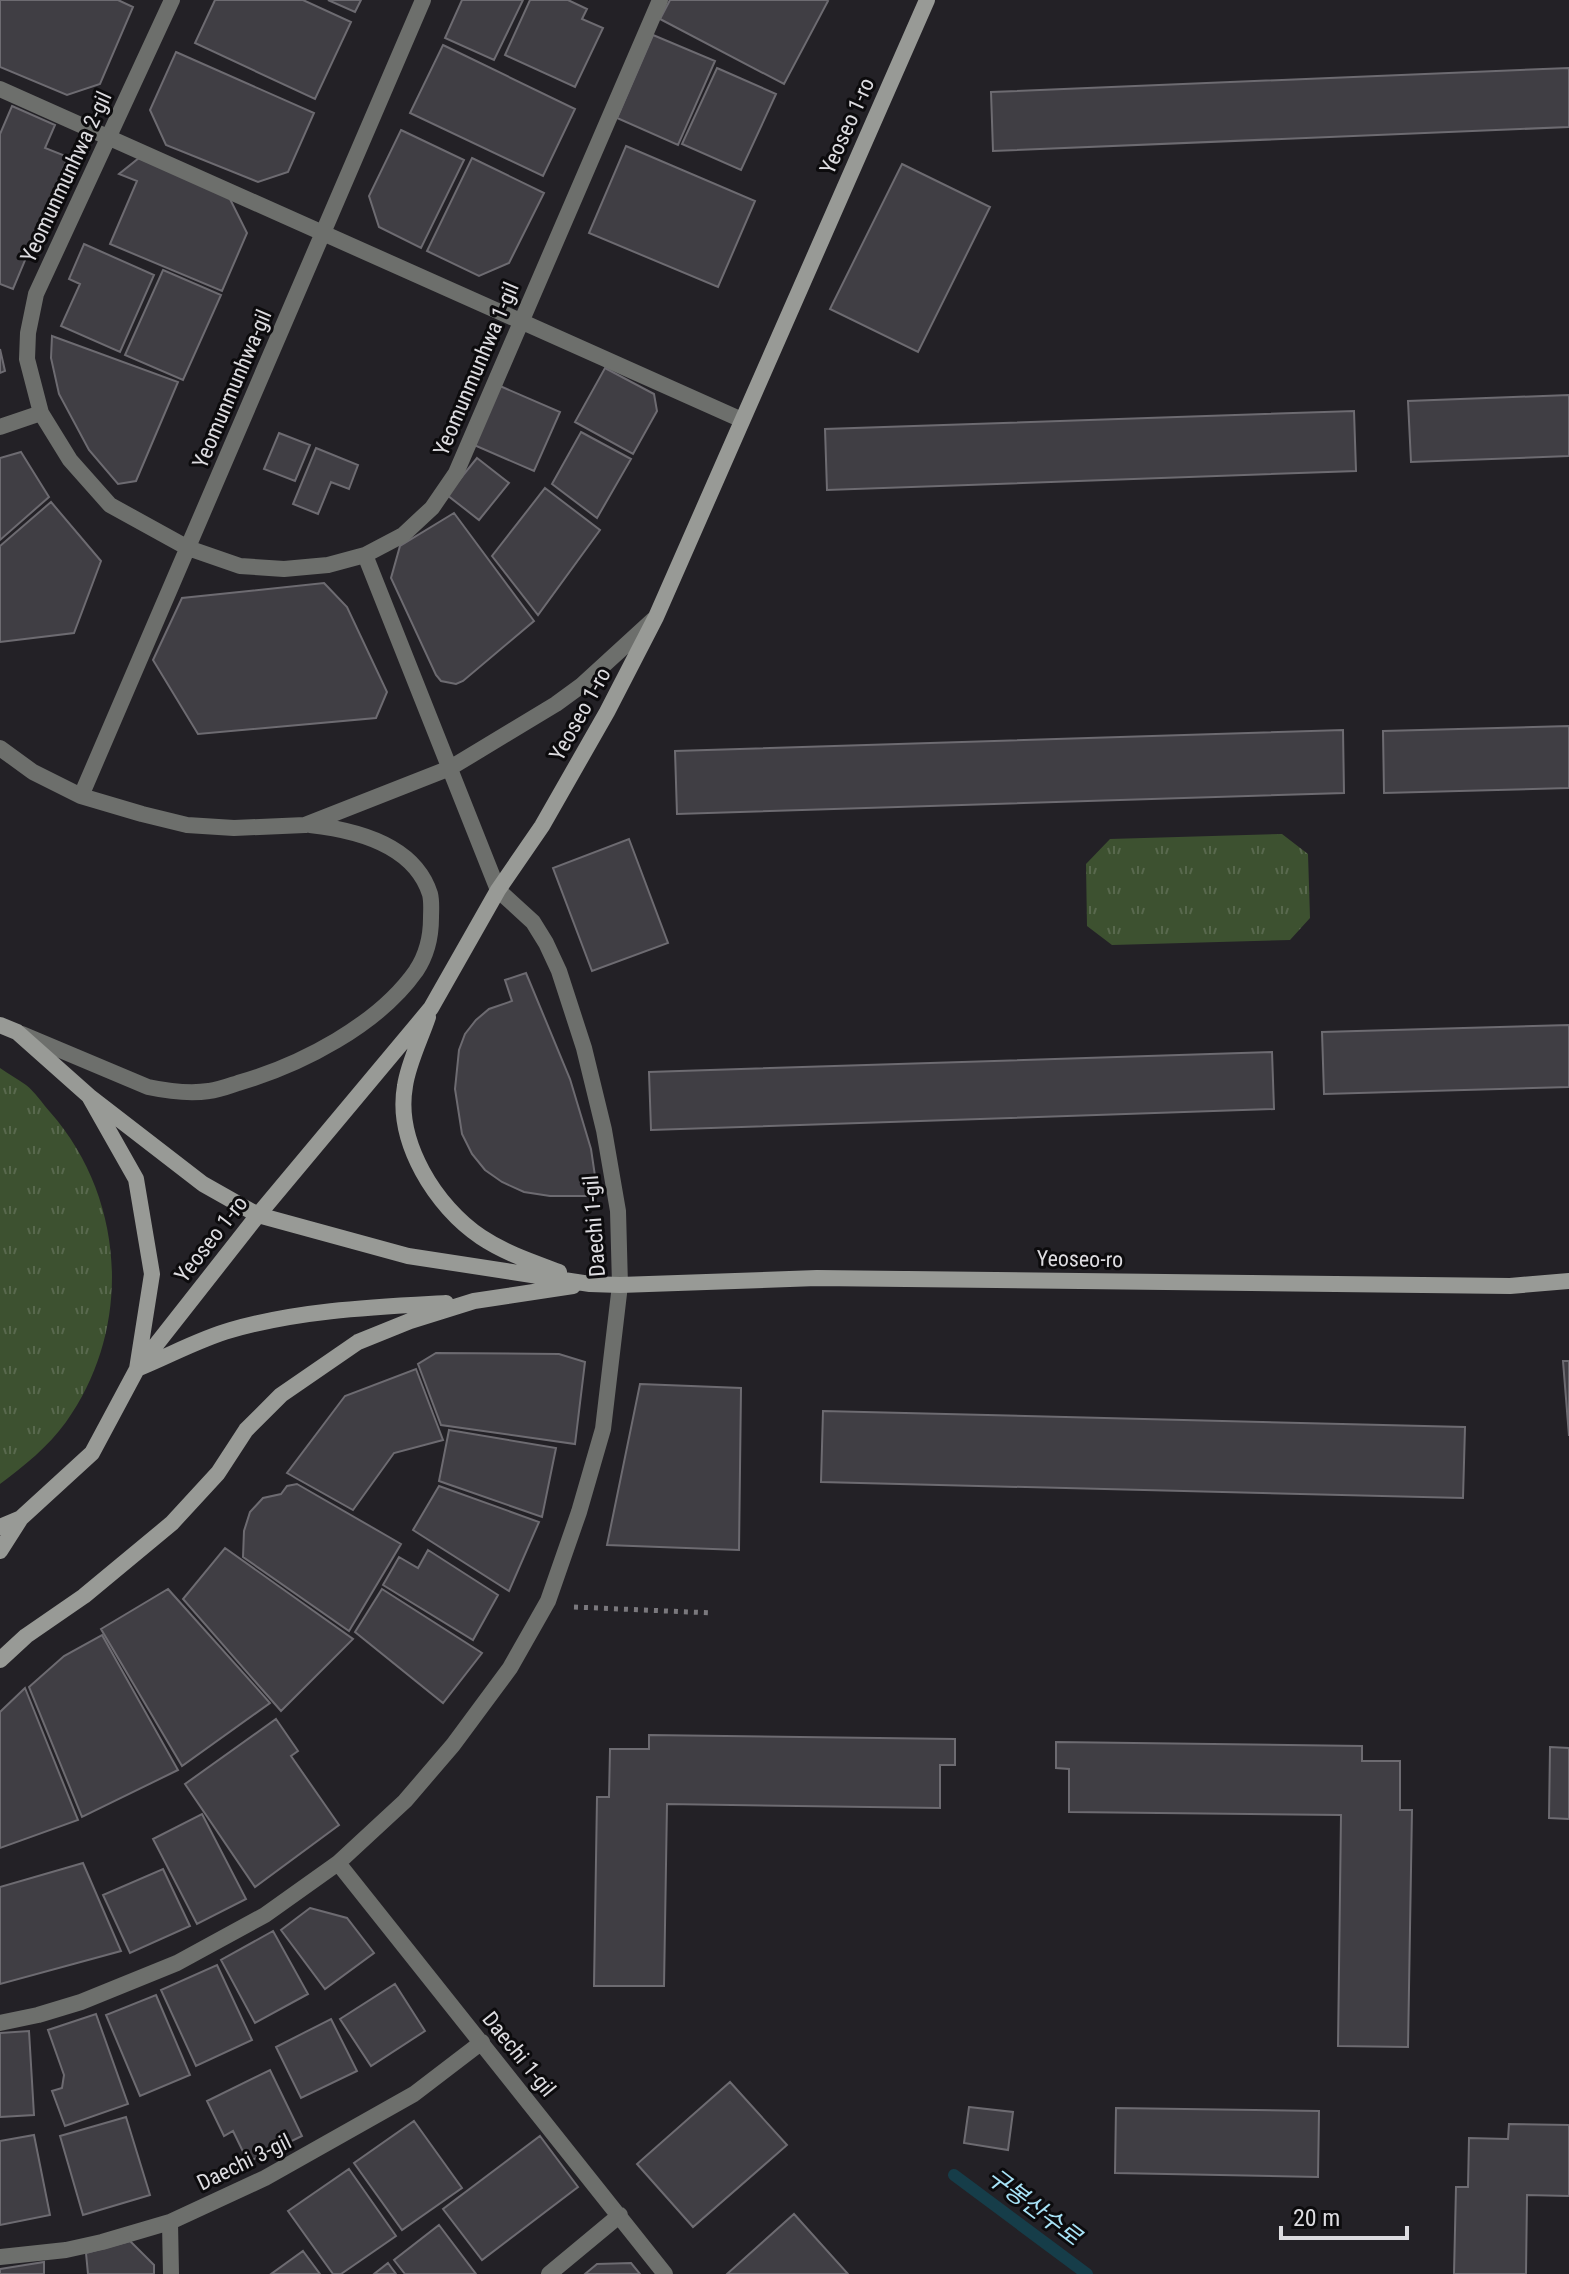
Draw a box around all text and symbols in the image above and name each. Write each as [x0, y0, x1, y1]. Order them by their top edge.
street label: Yeoseo 1-ro [815, 74, 879, 178]
street label: Yeomunmunhwa 2-gil [15, 88, 117, 266]
street label: Yeomunmunhwa 1-gil [428, 279, 524, 459]
street label: Yeomunmunhwa-gil [187, 306, 277, 472]
street label: Yeoseo 1-ro [544, 663, 616, 765]
street label: Daechi 1-gil [578, 1174, 610, 1278]
street label: Yeoseo 1-ro [170, 1191, 252, 1287]
street label: Yeoseo-ro [1036, 1246, 1124, 1272]
street label: Daechi 1-gil [477, 2007, 561, 2101]
street label: Daechi 3-gil [193, 2129, 295, 2195]
water label: 구봉산수로 [981, 2163, 1087, 2252]
scale bar [1281, 2190, 1407, 2240]
text: 20 m [1293, 2204, 1340, 2232]

